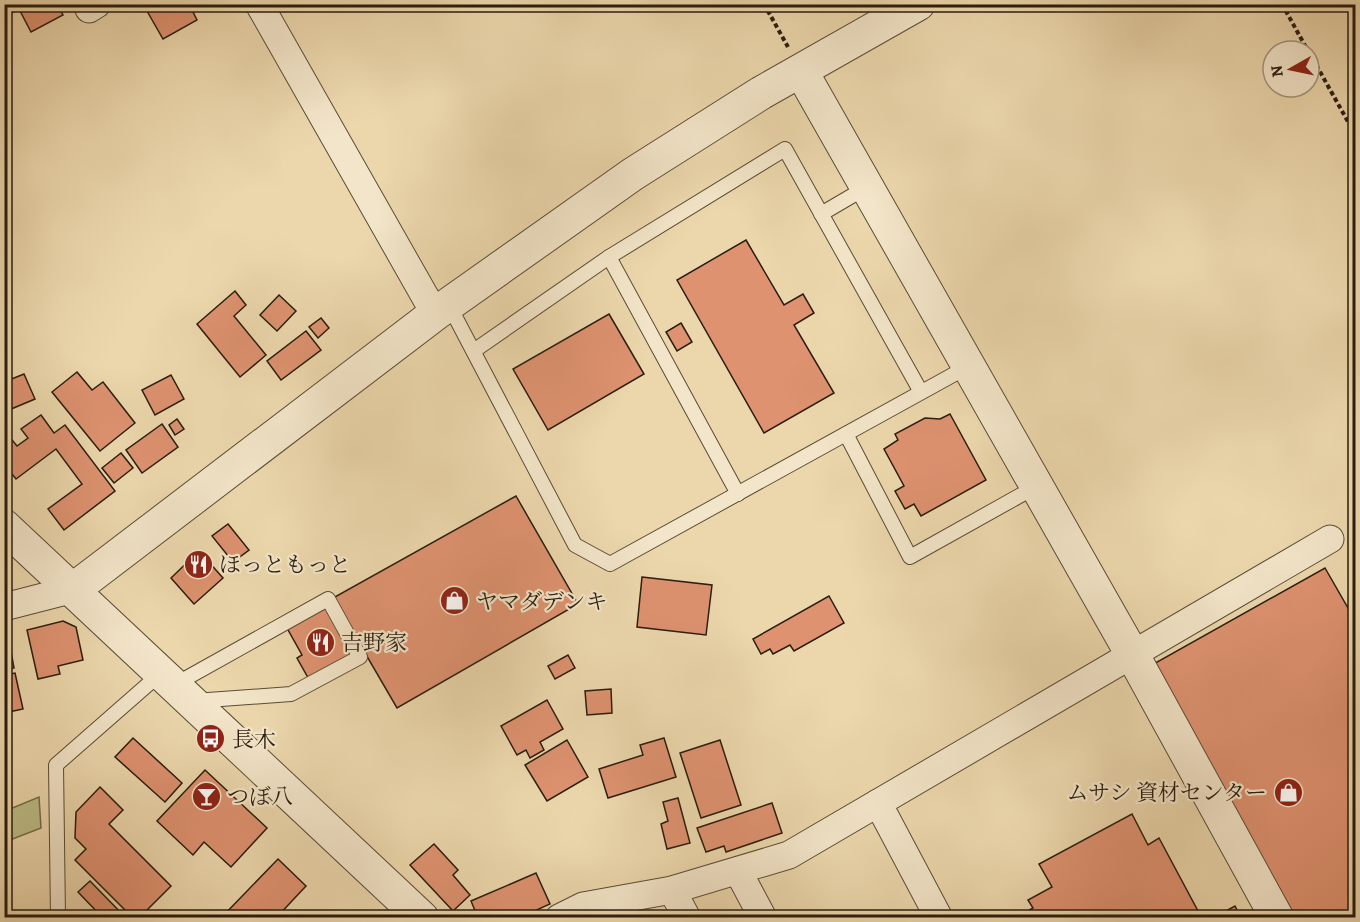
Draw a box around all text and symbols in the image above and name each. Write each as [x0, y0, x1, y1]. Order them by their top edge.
north arrow [1261, 39, 1321, 99]
text: N [1265, 63, 1289, 79]
restaurant icon: ほっともっと [182, 548, 214, 580]
place label: ほっともっと [219, 550, 351, 580]
shop icon: ヤマダデンキ [439, 585, 471, 617]
place label: ヤマダデンキ [476, 587, 608, 617]
restaurant icon: 吉野家 [304, 626, 336, 658]
place label: 吉野家 [341, 628, 407, 658]
bus stop icon: 長木 [195, 723, 227, 755]
place label: 長木 [232, 725, 276, 755]
shop icon: ムサシ 資材センター [1272, 776, 1304, 808]
place label: ムサシ 資材センター [1066, 778, 1267, 808]
bar icon: つぼ八 [190, 780, 222, 812]
place label: つぼ八 [227, 782, 293, 812]

